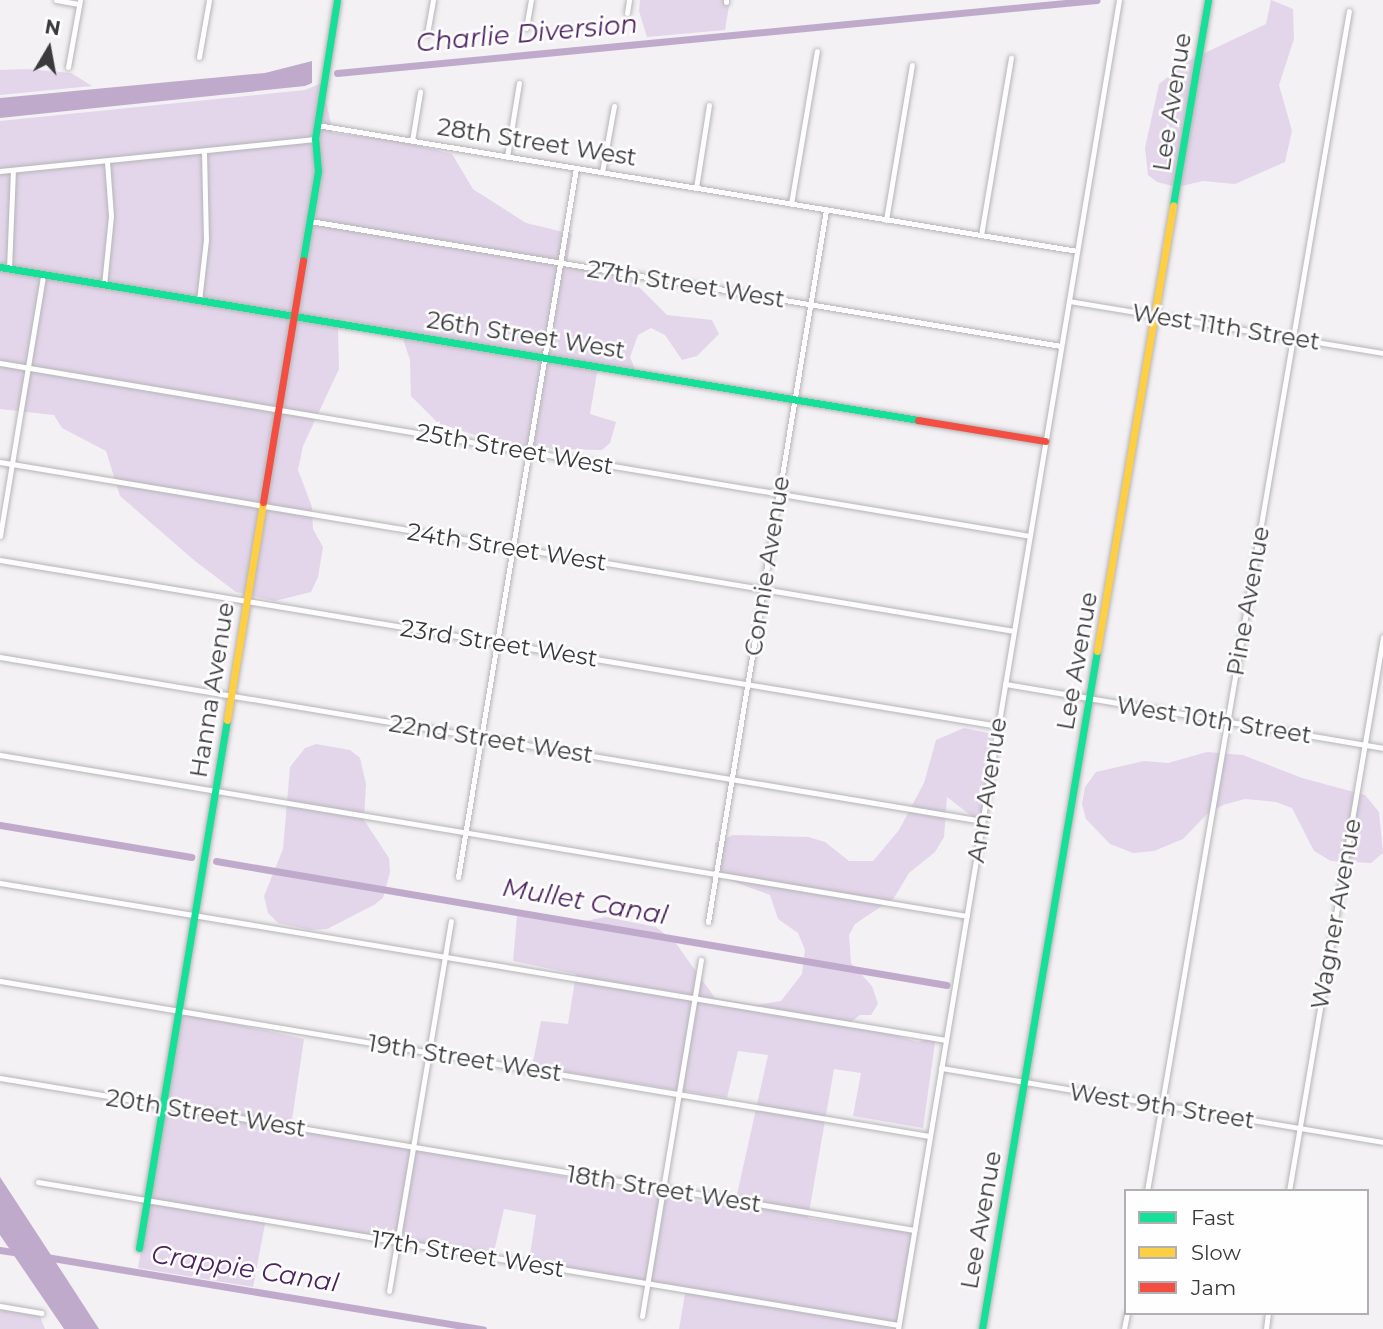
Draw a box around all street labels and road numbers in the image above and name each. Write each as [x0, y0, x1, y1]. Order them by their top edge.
street label: Lee Avenue [1147, 31, 1197, 173]
street label: 28th Street West [435, 112, 639, 172]
street label: 27th Street West [585, 254, 787, 314]
street label: West 11th Street [1130, 298, 1322, 356]
street label: 26th Street West [425, 305, 627, 365]
street label: 25th Street West [414, 417, 616, 481]
street label: Connie Avenue [739, 474, 795, 658]
street label: 24th Street West [405, 517, 609, 577]
street label: Pine Avenue [1221, 524, 1275, 678]
street label: Lee Avenue [1051, 590, 1103, 732]
street label: Hanna Avenue [184, 600, 240, 780]
street label: 23rd Street West [398, 613, 600, 673]
street label: West 10th Street [1114, 690, 1314, 750]
street label: 22nd Street West [387, 709, 595, 769]
street label: Ann Avenue [961, 715, 1013, 865]
street label: Wagner Avenue [1305, 816, 1367, 1012]
street label: 19th Street West [366, 1028, 564, 1088]
street label: West 9th Street [1067, 1077, 1257, 1135]
street label: 20th Street West [104, 1083, 308, 1143]
street label: Lee Avenue [955, 1149, 1007, 1291]
street label: 18th Street West [565, 1159, 763, 1219]
street label: 17th Street West [370, 1225, 566, 1283]

